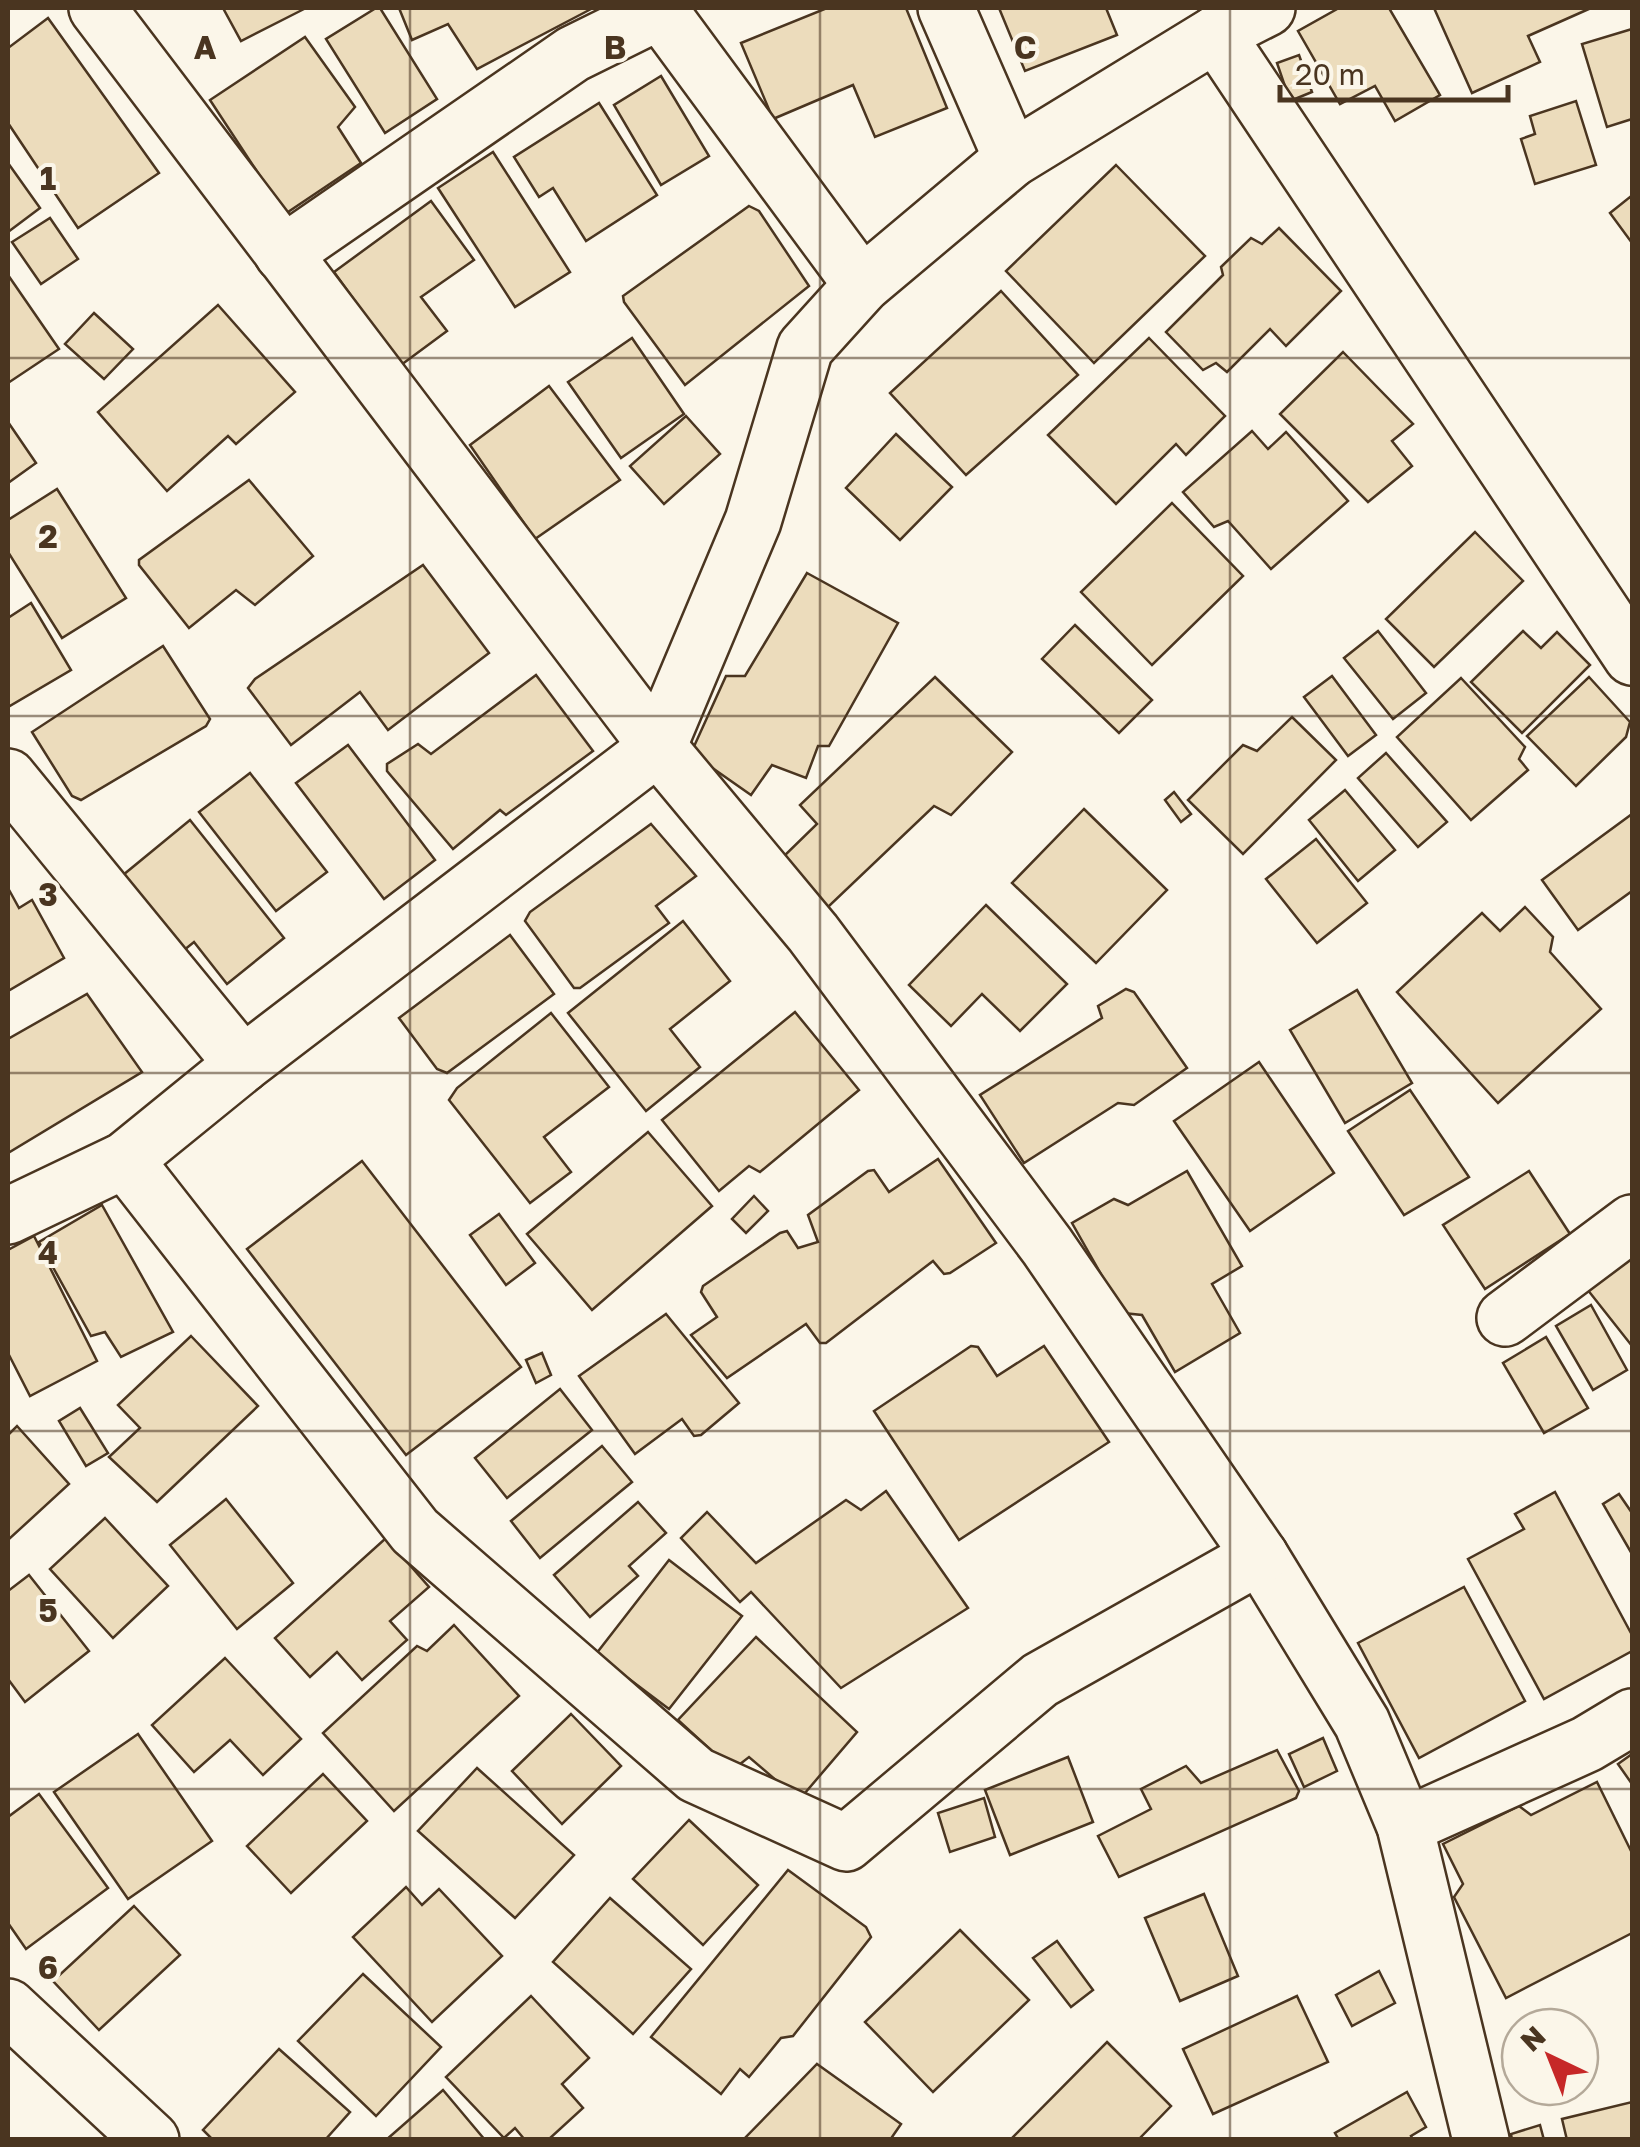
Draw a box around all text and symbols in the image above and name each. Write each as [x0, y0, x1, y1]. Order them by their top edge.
text: A [194, 28, 217, 66]
text: B [604, 28, 626, 66]
text: C [1014, 28, 1036, 66]
scale bar [1280, 40, 1508, 102]
text: 20 m [1295, 56, 1365, 92]
text: 1 [40, 159, 56, 197]
text: 2 [38, 517, 58, 555]
text: 3 [38, 875, 58, 913]
text: 4 [38, 1233, 58, 1271]
text: 5 [38, 1591, 58, 1629]
text: 6 [38, 1948, 58, 1986]
north arrow [1500, 2007, 1600, 2107]
text: N [1514, 2019, 1552, 2058]

